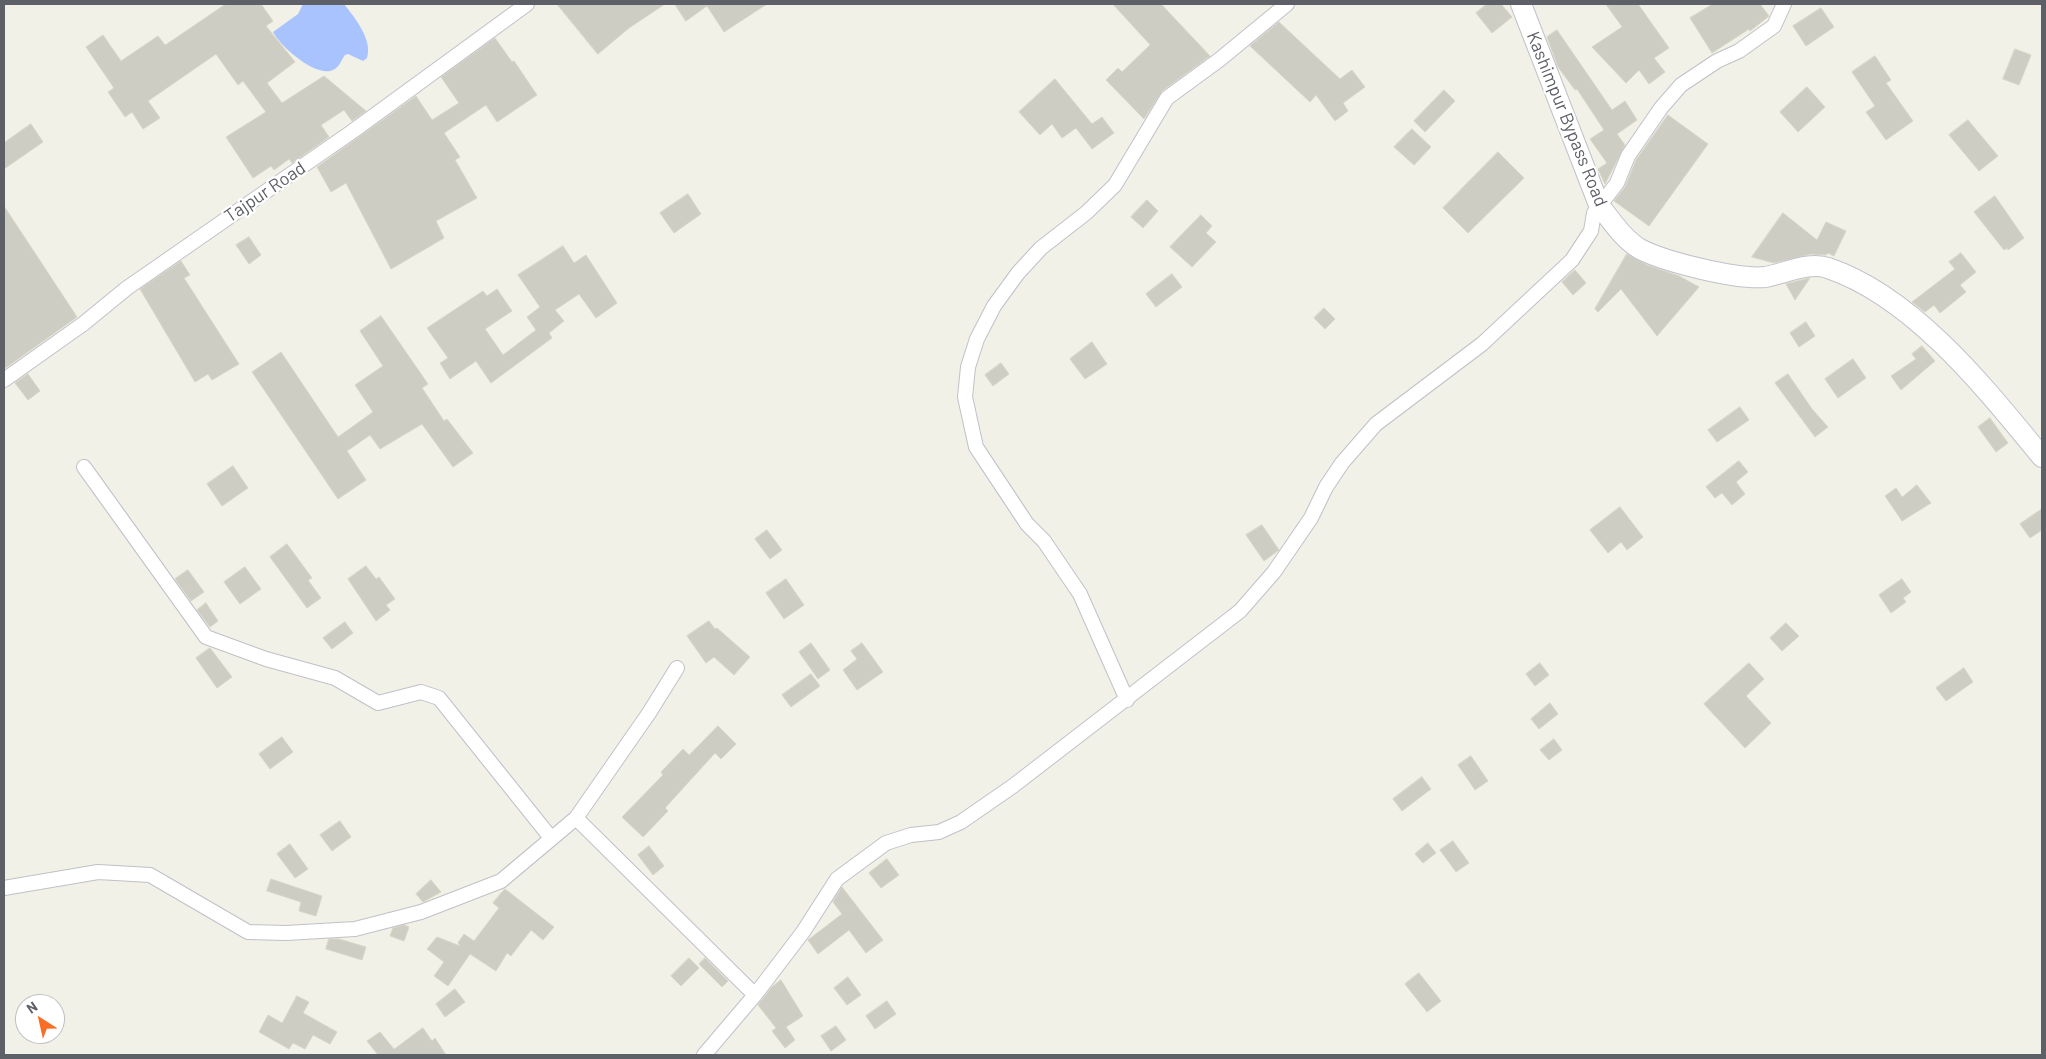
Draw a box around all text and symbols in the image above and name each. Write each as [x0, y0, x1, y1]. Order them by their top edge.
street label: Kashimpur Bypass Road [1522, 28, 1612, 210]
street label: Tajpur Road [220, 157, 310, 227]
north arrow [15, 994, 65, 1044]
text: N [23, 997, 40, 1017]

